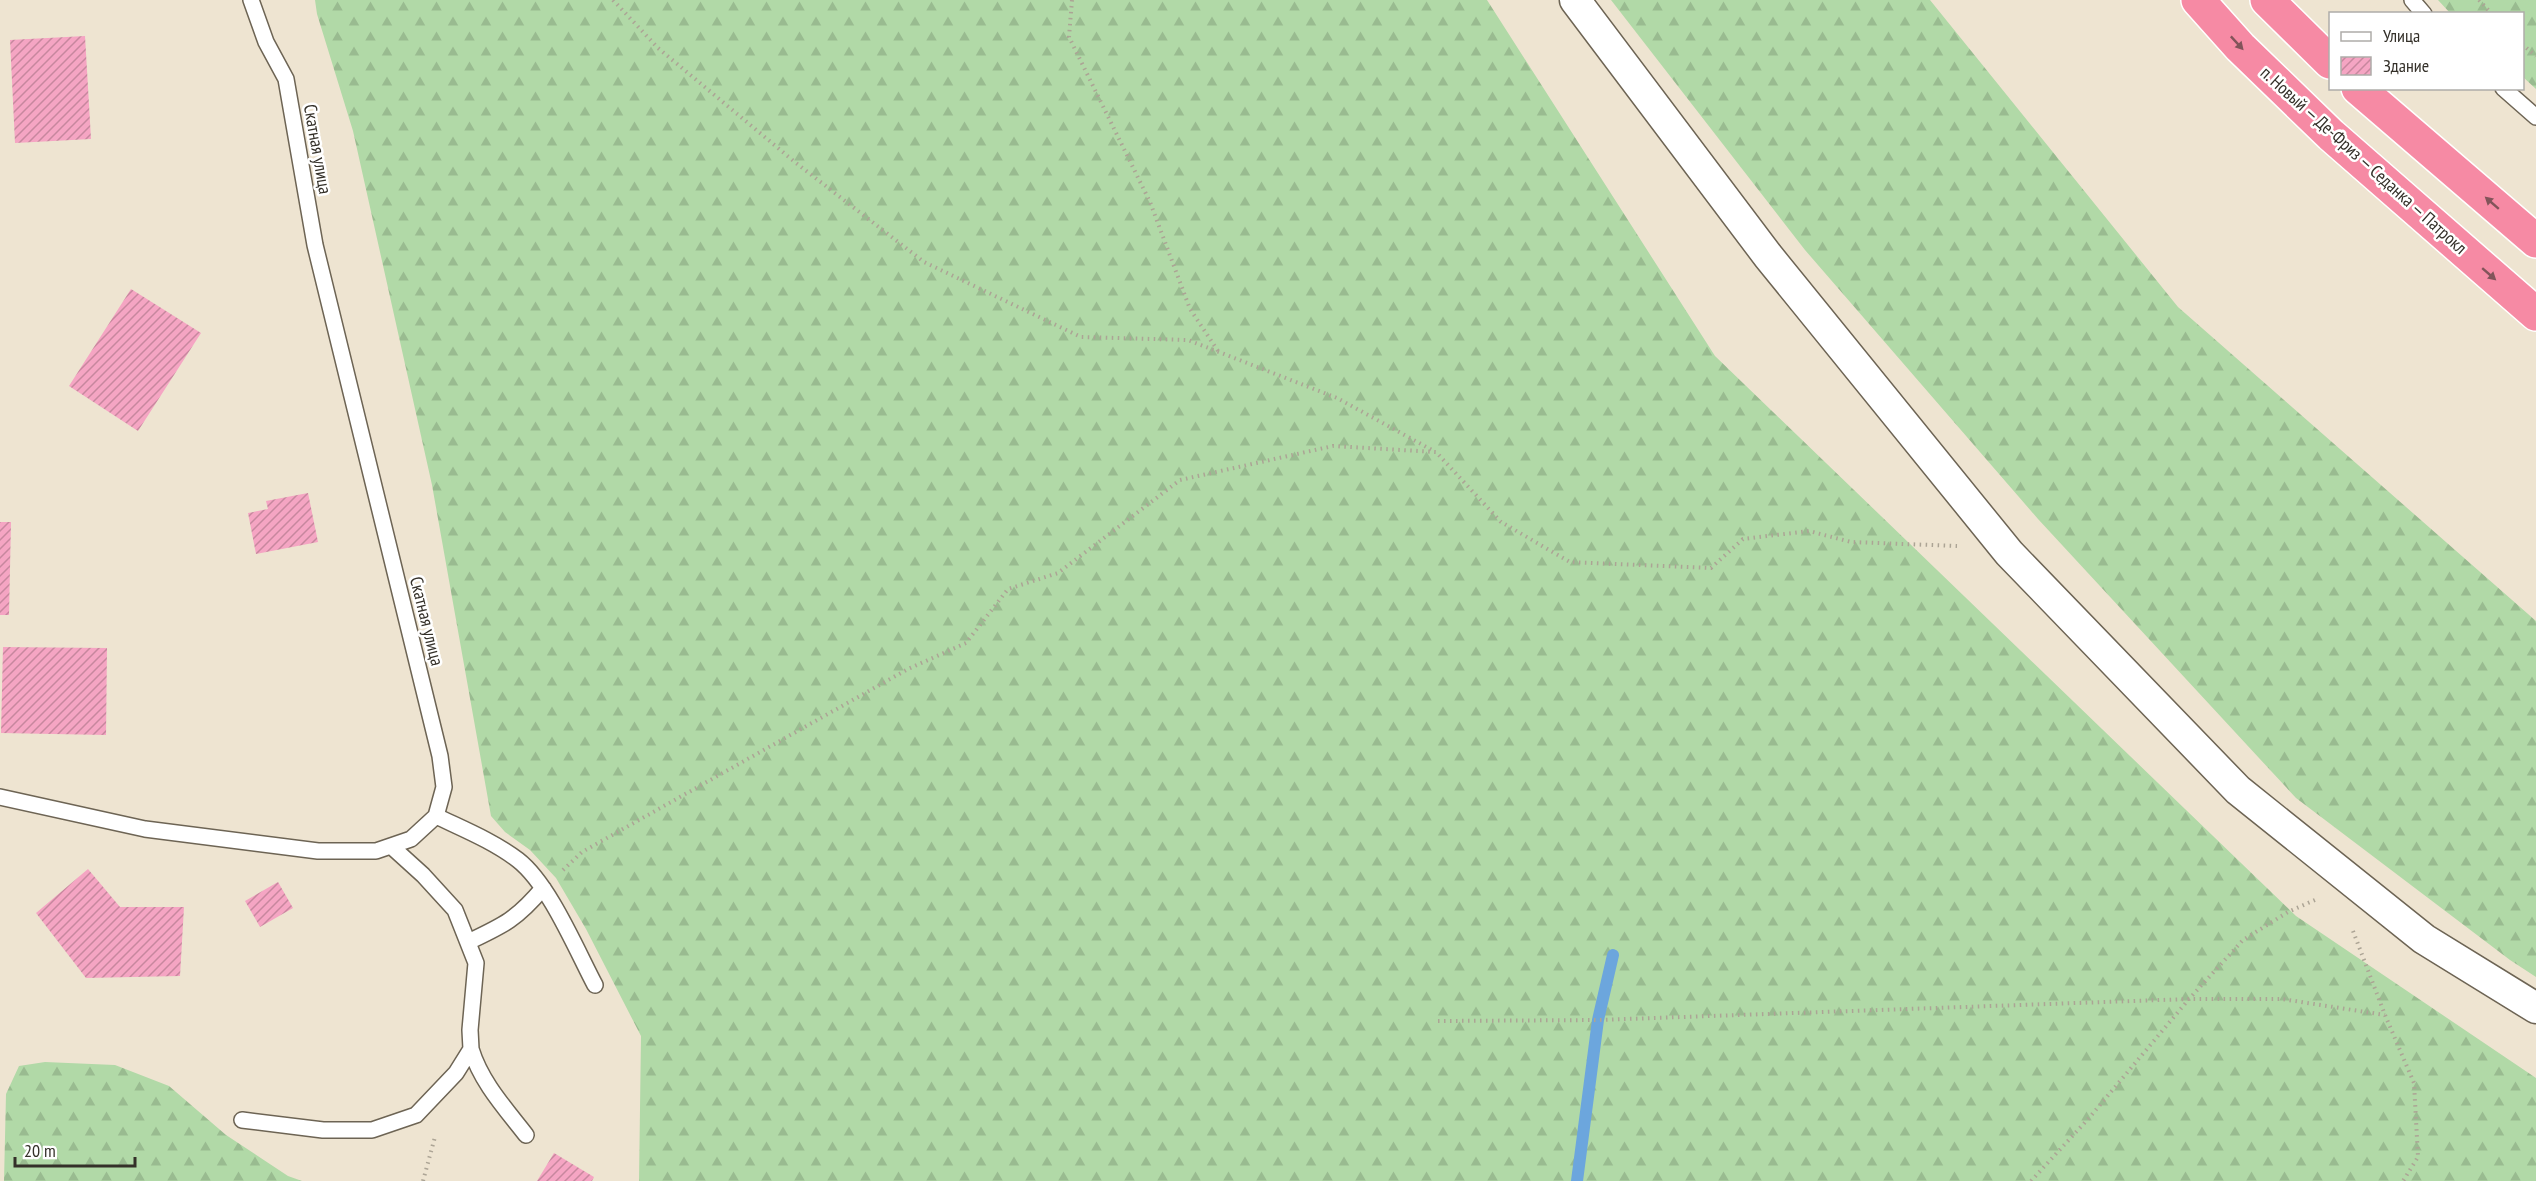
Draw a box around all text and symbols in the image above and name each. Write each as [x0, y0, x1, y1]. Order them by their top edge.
legend [2329, 12, 2524, 90]
text: Улица [2383, 24, 2420, 47]
one-way arrow [2230, 36, 2244, 51]
text: Здание [2383, 54, 2429, 77]
street label: п. Новый — Де-Фриз — Седанка — Патрокл [2256, 61, 2472, 259]
street label: Скатная улица [299, 102, 337, 196]
one-way arrow [2485, 197, 2500, 210]
one-way arrow [2482, 267, 2497, 281]
street label: Скатная улица [405, 574, 449, 668]
scale bar [15, 1130, 135, 1168]
text: 20 m [24, 1139, 56, 1162]

